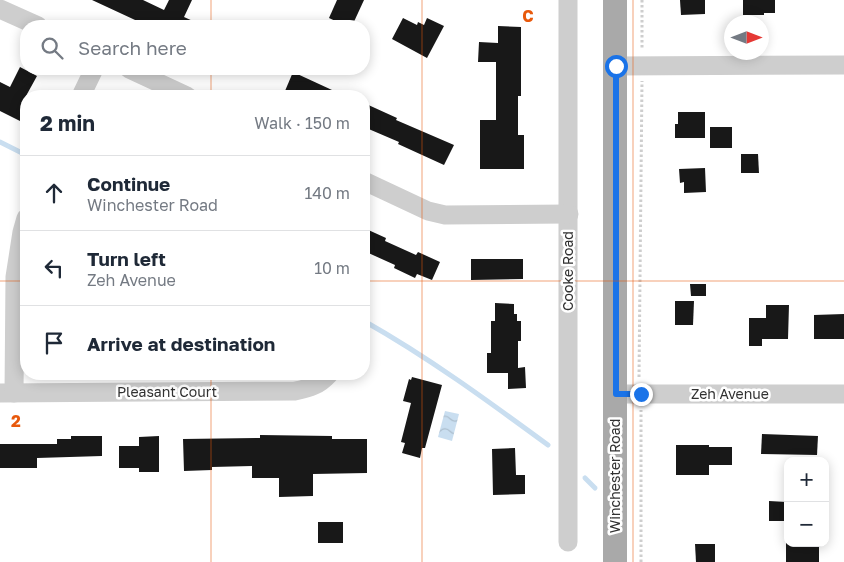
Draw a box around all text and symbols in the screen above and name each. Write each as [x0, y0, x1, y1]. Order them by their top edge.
text: C [522, 6, 534, 26]
north arrow [724, 15, 769, 60]
search box [20, 20, 370, 75]
icon: search [38, 34, 66, 62]
text: Search here [78, 36, 187, 59]
route start [605, 55, 628, 78]
text: 2 min [40, 110, 95, 136]
text: Walk · 150 m [254, 113, 350, 133]
text: Continue [87, 172, 170, 195]
icon: ahead [40, 179, 68, 207]
text: 140 m [304, 183, 350, 203]
text: Winchester Road [87, 195, 218, 215]
street label: Cooke Road [559, 231, 576, 311]
text: Turn left [87, 247, 166, 270]
icon: left [40, 254, 68, 282]
text: 10 m [314, 258, 350, 278]
text: Zeh Avenue [87, 270, 176, 290]
icon: arrive [40, 329, 68, 357]
text: Arrive at destination [87, 332, 275, 355]
street label: Pleasant Court [117, 383, 217, 400]
route end [630, 383, 653, 406]
street label: Zeh Avenue [691, 385, 769, 402]
text: 2 [11, 411, 21, 431]
street label: Winchester Road [606, 419, 623, 533]
map controls [784, 457, 829, 547]
button: + [784, 457, 829, 502]
button: − [784, 502, 829, 547]

